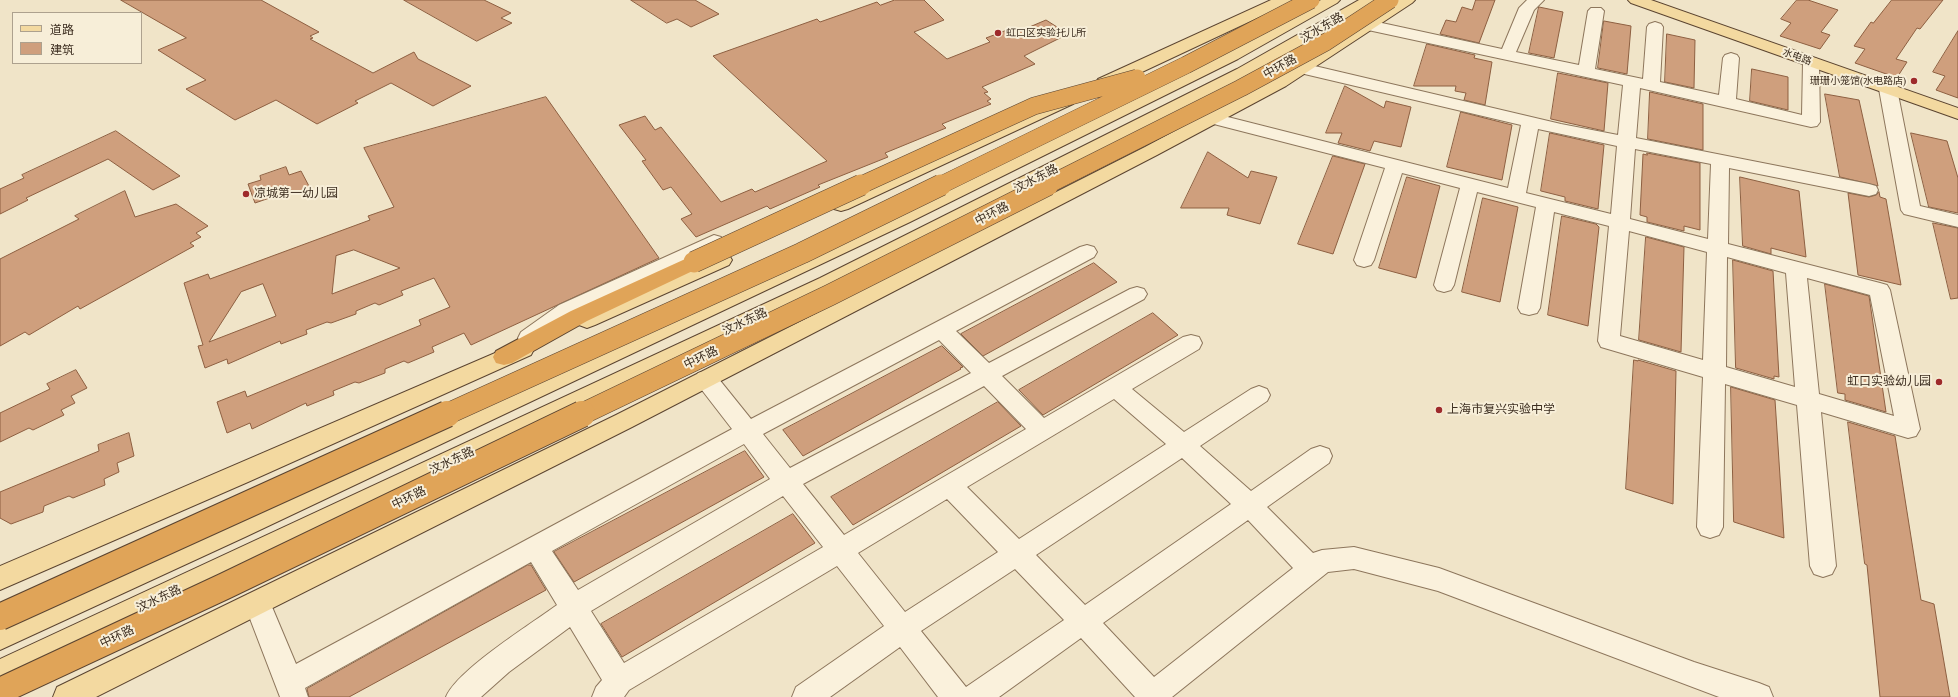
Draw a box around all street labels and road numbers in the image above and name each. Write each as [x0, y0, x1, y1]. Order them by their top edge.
street label: 汶水东路 [1298, 10, 1346, 46]
street label: 水电路 [1781, 46, 1813, 68]
street label: 中环路 [1261, 52, 1299, 82]
street label: 汶水东路 [1011, 162, 1061, 196]
street label: 中环路 [973, 199, 1011, 229]
street label: 汶水东路 [720, 305, 770, 339]
street label: 中环路 [682, 344, 720, 372]
street label: 汶水东路 [427, 444, 477, 478]
street label: 中环路 [390, 484, 428, 512]
street label: 汶水东路 [134, 582, 184, 616]
street label: 中环路 [98, 623, 136, 651]

